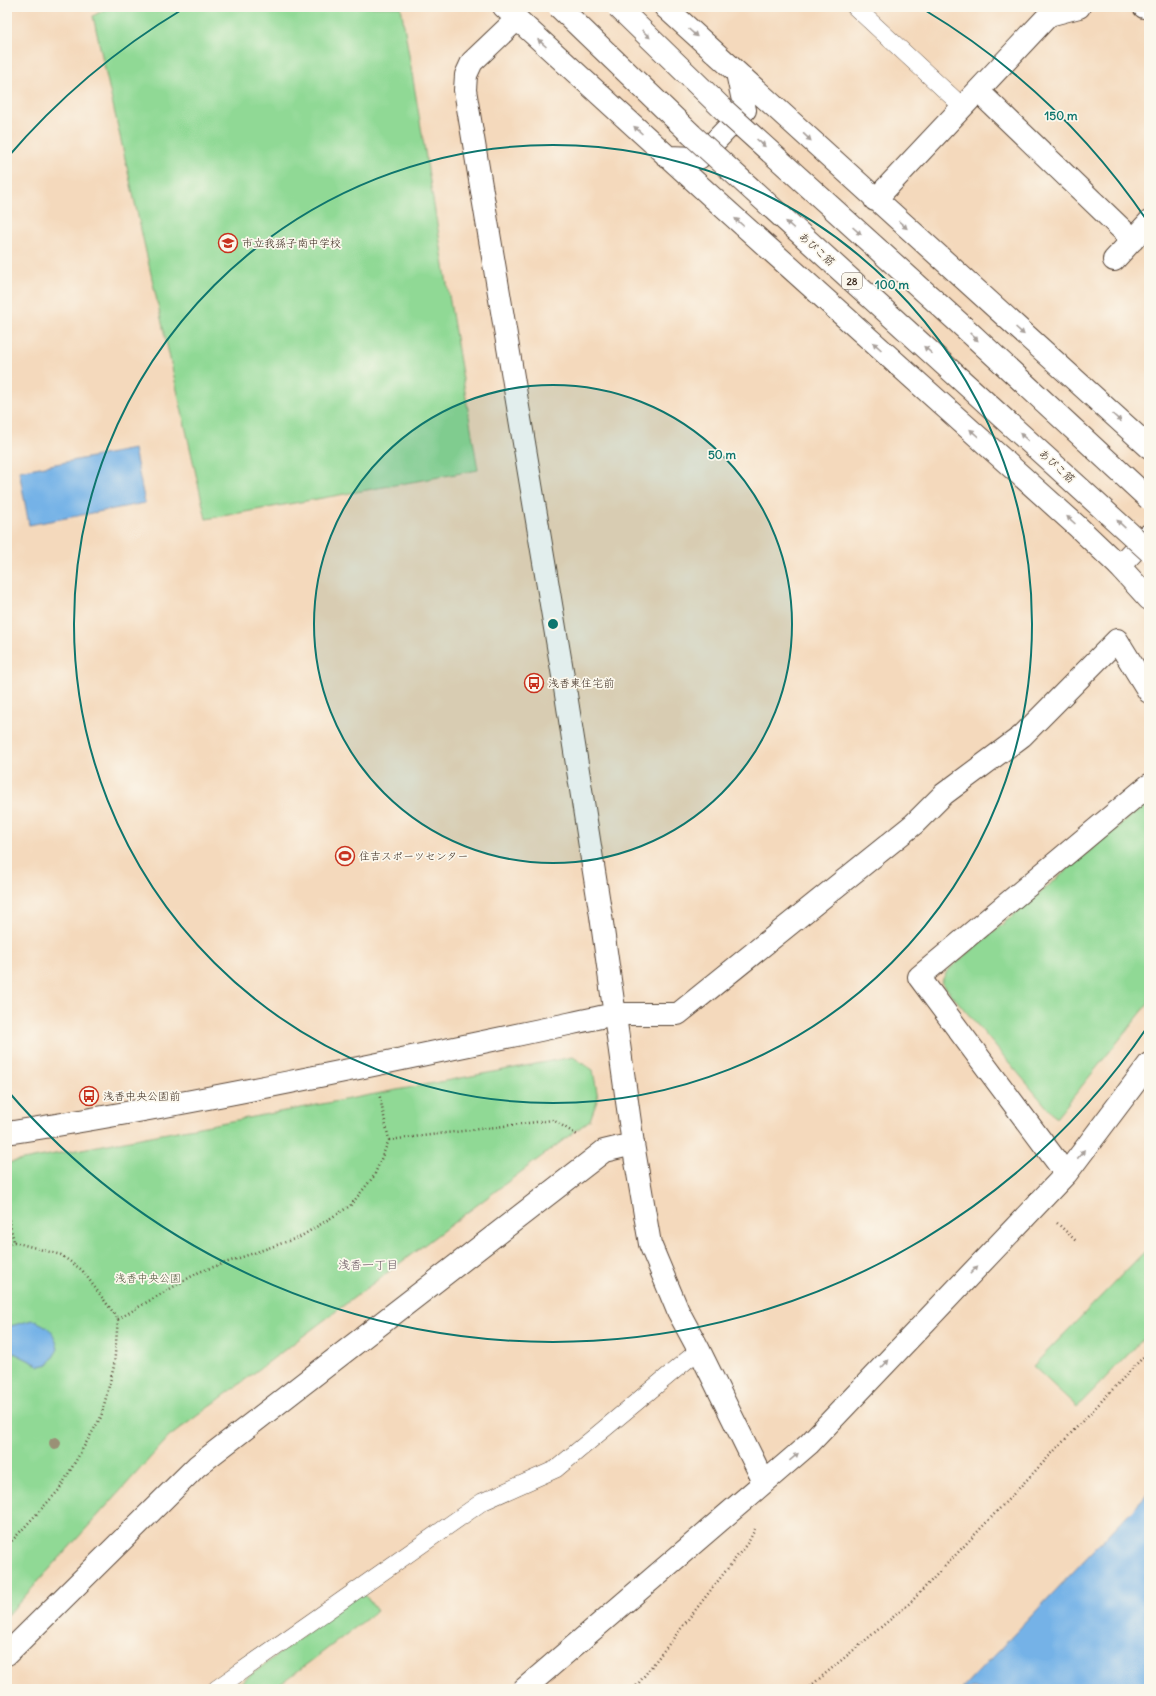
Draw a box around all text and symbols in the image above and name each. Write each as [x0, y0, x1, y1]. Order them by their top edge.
one-way arrow [641, 29, 651, 39]
one-way arrow [688, 29, 699, 38]
one-way arrow [537, 38, 547, 48]
text: 150 m [1045, 108, 1078, 123]
one-way arrow [633, 126, 643, 135]
one-way arrow [802, 132, 812, 142]
one-way arrow [755, 139, 766, 148]
one-way arrow [734, 217, 744, 227]
one-way arrow [785, 220, 795, 229]
one-way arrow [898, 220, 908, 229]
one-way arrow [852, 226, 862, 235]
street label: あびこ筋 [796, 229, 838, 269]
school or university icon: 市立我孫子南中学校 [217, 232, 239, 254]
place label: 市立我孫子南中学校 [242, 236, 341, 250]
road number: 28 [842, 273, 862, 289]
text: 100 m [875, 277, 909, 292]
one-way arrow [1015, 326, 1025, 335]
one-way arrow [969, 332, 979, 341]
one-way arrow [872, 342, 883, 351]
one-way arrow [923, 345, 933, 354]
one-way arrow [1112, 413, 1122, 422]
one-way arrow [969, 429, 979, 438]
one-way arrow [1019, 432, 1030, 441]
street label: あびこ筋 [1036, 446, 1078, 486]
text: 50 m [708, 447, 737, 462]
one-way arrow [1066, 515, 1076, 525]
one-way arrow [1116, 519, 1126, 529]
centre of rings [546, 617, 560, 631]
bus stop icon: 浅香東住宅前 [523, 672, 545, 694]
place label: 浅香東住宅前 [548, 676, 614, 690]
sports icon: 住吉スポーツセンター [334, 845, 356, 867]
place label: 住吉スポーツセンター [359, 849, 468, 863]
bus stop icon: 浅香中央公園前 [78, 1085, 100, 1107]
place label: 浅香中央公園前 [103, 1089, 180, 1103]
one-way arrow [1077, 1148, 1085, 1159]
district label: 浅香一丁目 [338, 1257, 398, 1272]
one-way arrow [969, 1265, 979, 1275]
park label: 浅香中央公園 [115, 1271, 181, 1285]
one-way arrow [880, 1359, 890, 1369]
one-way arrow [789, 1453, 799, 1462]

